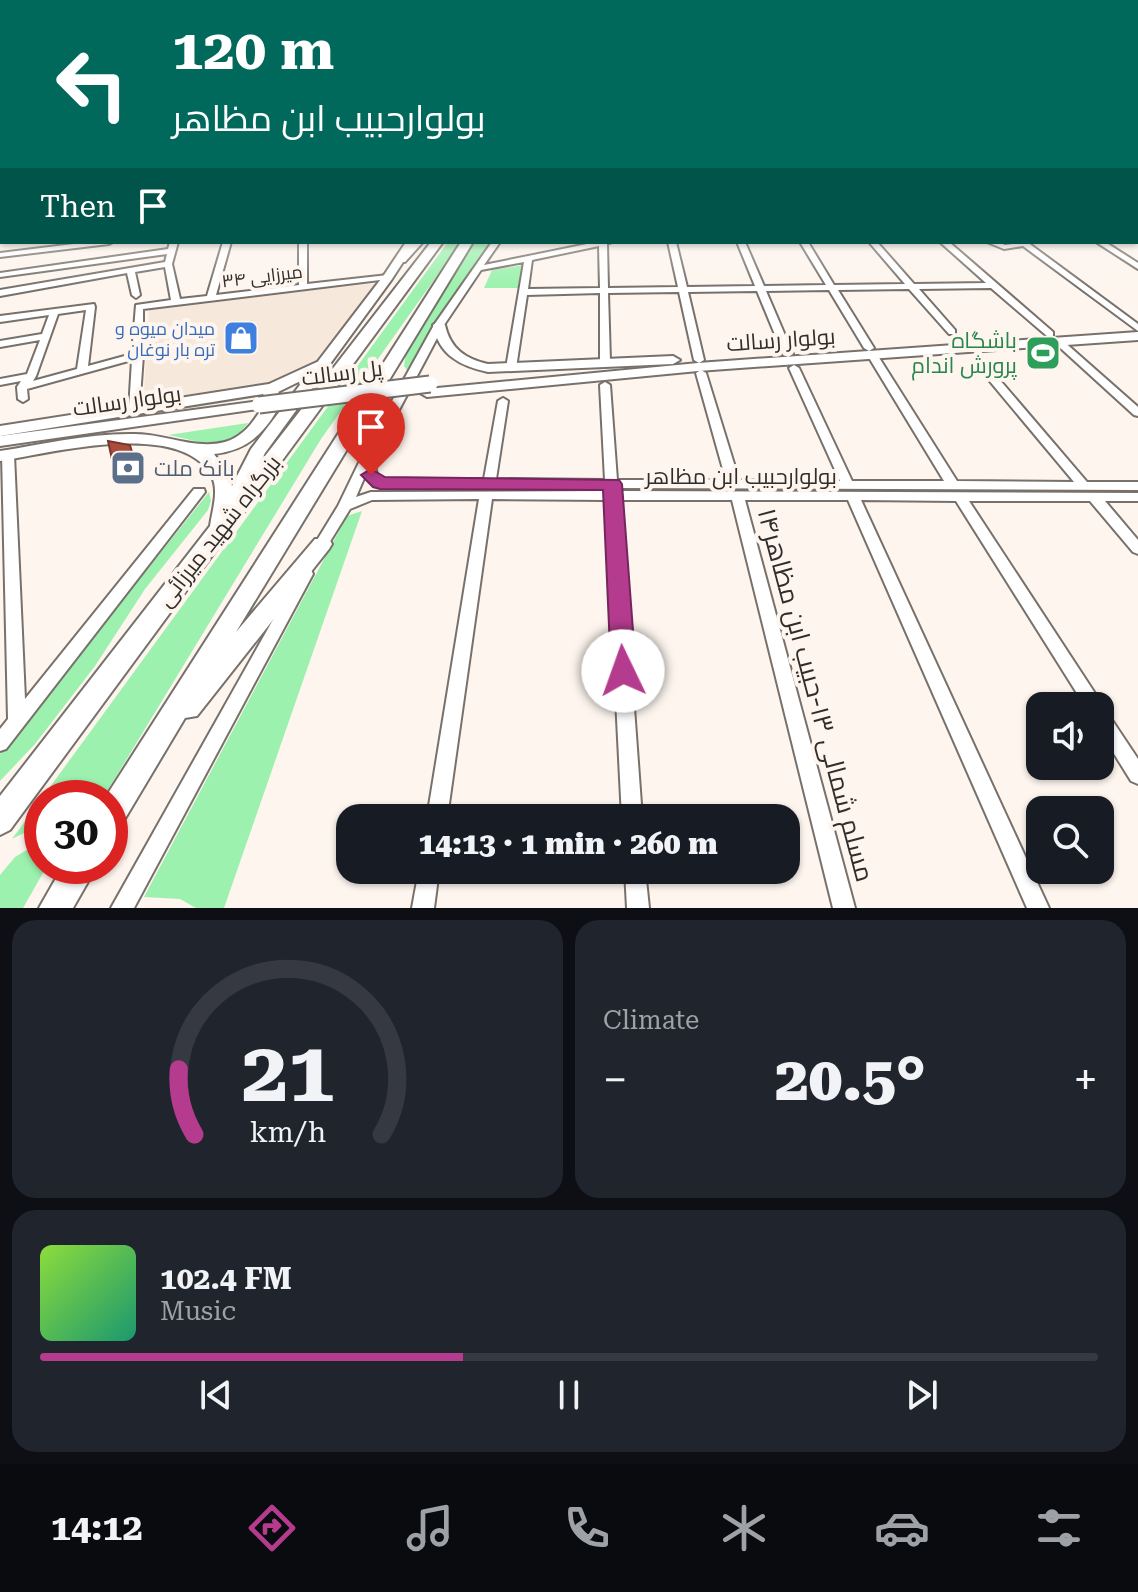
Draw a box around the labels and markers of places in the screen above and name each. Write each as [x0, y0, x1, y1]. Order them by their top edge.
place label: میدان میوه و تره بار نوغان [115, 318, 215, 361]
shop icon: میدان میوه و تره بار نوغان [222, 319, 260, 357]
place label: باشگاه پرورش اندام [911, 328, 1017, 381]
sports icon: باشگاه پرورش اندام [1024, 334, 1062, 372]
pin [337, 393, 405, 475]
bank icon: بانک ملت [109, 449, 147, 487]
place label: بانک ملت [154, 456, 235, 481]

